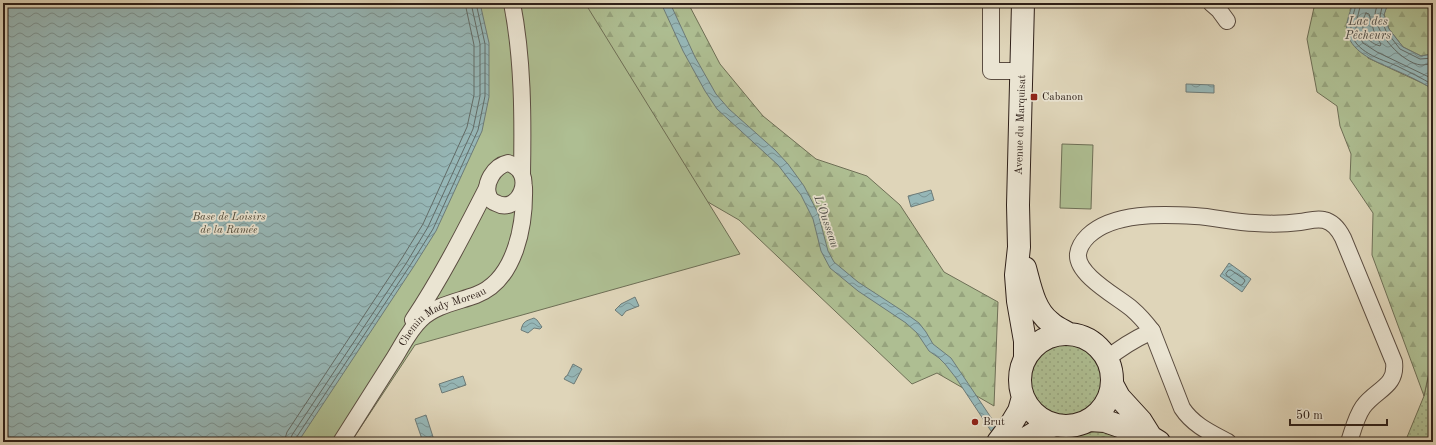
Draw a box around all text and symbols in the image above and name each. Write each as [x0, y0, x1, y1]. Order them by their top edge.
water label: Lac des Pêcheurs [1344, 16, 1391, 42]
street label: Avenue du Marquisat [1014, 75, 1028, 175]
marker: Cabanon [1029, 92, 1039, 102]
place label: Cabanon [1042, 92, 1083, 103]
water label: L'Ousseau [811, 193, 841, 250]
park label: Base de Loisirs de la Ramée [192, 212, 266, 236]
street label: Chemin Mady Moreau [397, 285, 488, 348]
scale bar [1290, 401, 1387, 427]
text: 50 m [1296, 409, 1323, 422]
marker: Brut [970, 417, 980, 427]
place label: Brut [983, 417, 1005, 428]

